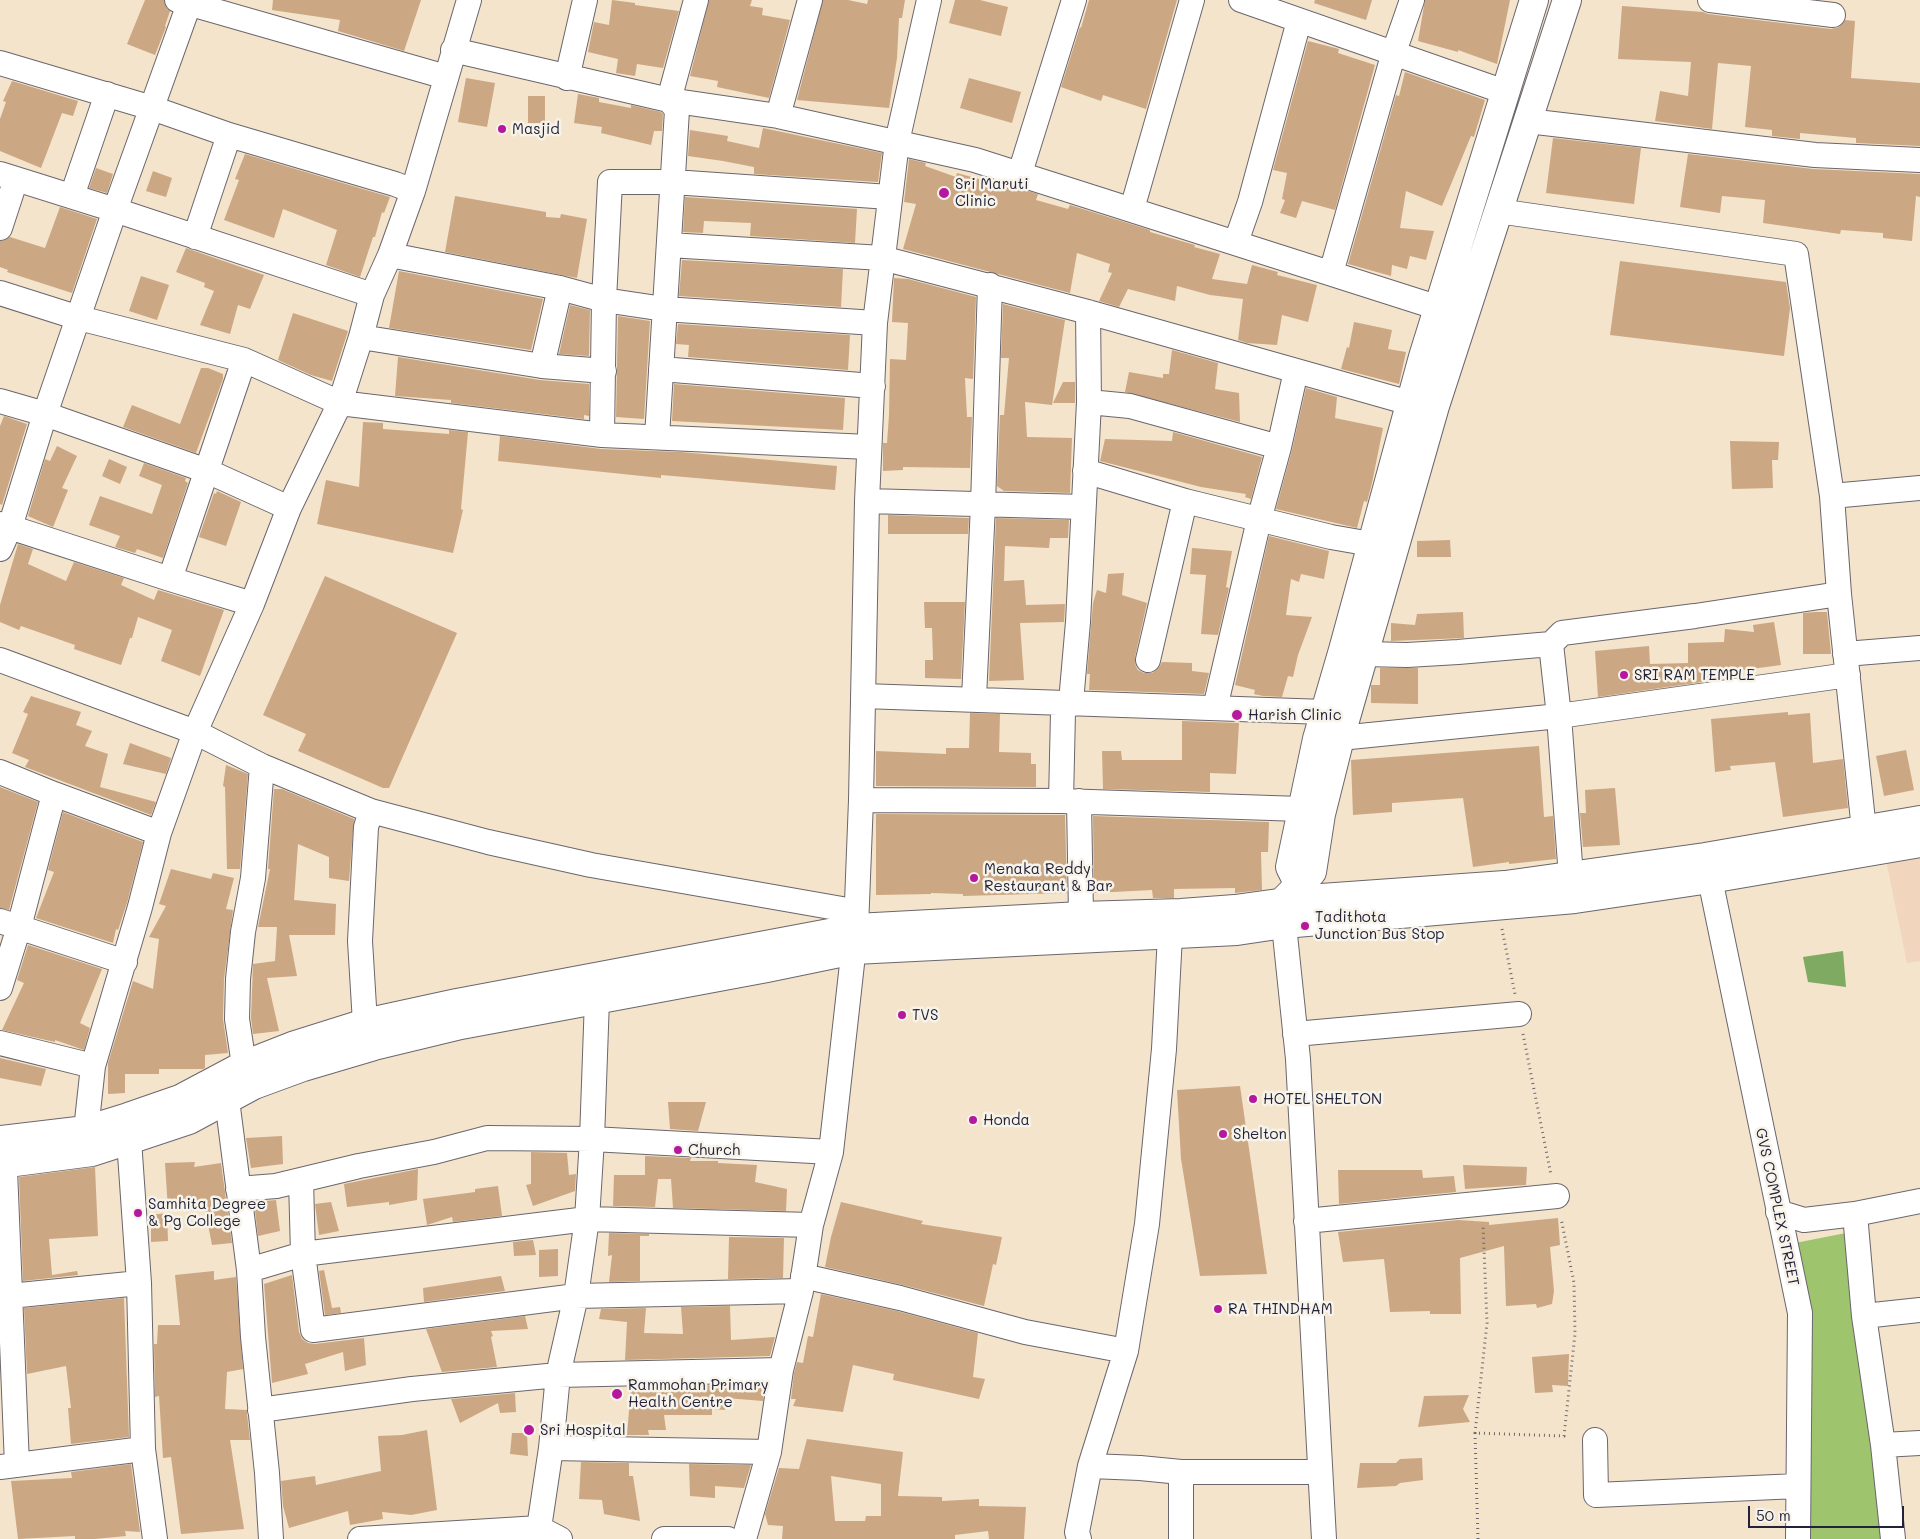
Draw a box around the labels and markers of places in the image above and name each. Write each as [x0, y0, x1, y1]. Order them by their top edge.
place label: Masjid [512, 120, 560, 138]
marker: Masjid [496, 123, 508, 135]
place label: Sri Maruti Clinic [955, 175, 1029, 210]
marker: Sri Maruti Clinic [937, 186, 951, 200]
place label: SRI RAM TEMPLE [1634, 666, 1755, 684]
marker: SRI RAM TEMPLE [1618, 669, 1630, 681]
place label: Harish Clinic [1248, 706, 1341, 724]
marker: Harish Clinic [1230, 708, 1244, 722]
place label: Menaka Reddy Restaurant & Bar [984, 860, 1113, 895]
marker: Menaka Reddy Restaurant & Bar [968, 872, 980, 884]
place label: Tadithota Junction Bus Stop [1315, 908, 1445, 943]
marker: Tadithota Junction Bus Stop [1299, 920, 1311, 932]
place label: TVS [912, 1006, 938, 1024]
marker: TVS [896, 1009, 908, 1021]
place label: HOTEL SHELTON [1263, 1090, 1382, 1108]
marker: HOTEL SHELTON [1247, 1093, 1259, 1105]
place label: Honda [983, 1111, 1030, 1129]
marker: Honda [967, 1114, 979, 1126]
place label: Shelton [1233, 1125, 1287, 1143]
marker: Shelton [1217, 1128, 1229, 1140]
place label: Church [688, 1141, 740, 1159]
marker: Church [672, 1144, 684, 1156]
place label: Samhita Degree & Pg College [148, 1195, 266, 1230]
marker: Samhita Degree & Pg College [132, 1207, 144, 1219]
place label: RA THINDHAM [1228, 1300, 1333, 1318]
marker: RA THINDHAM [1212, 1303, 1224, 1315]
place label: Rammohan Primary Health Centre [628, 1376, 769, 1411]
marker: Rammohan Primary Health Centre [610, 1387, 624, 1401]
place label: Sri Hospital [540, 1421, 626, 1439]
marker: Sri Hospital [522, 1423, 536, 1437]

